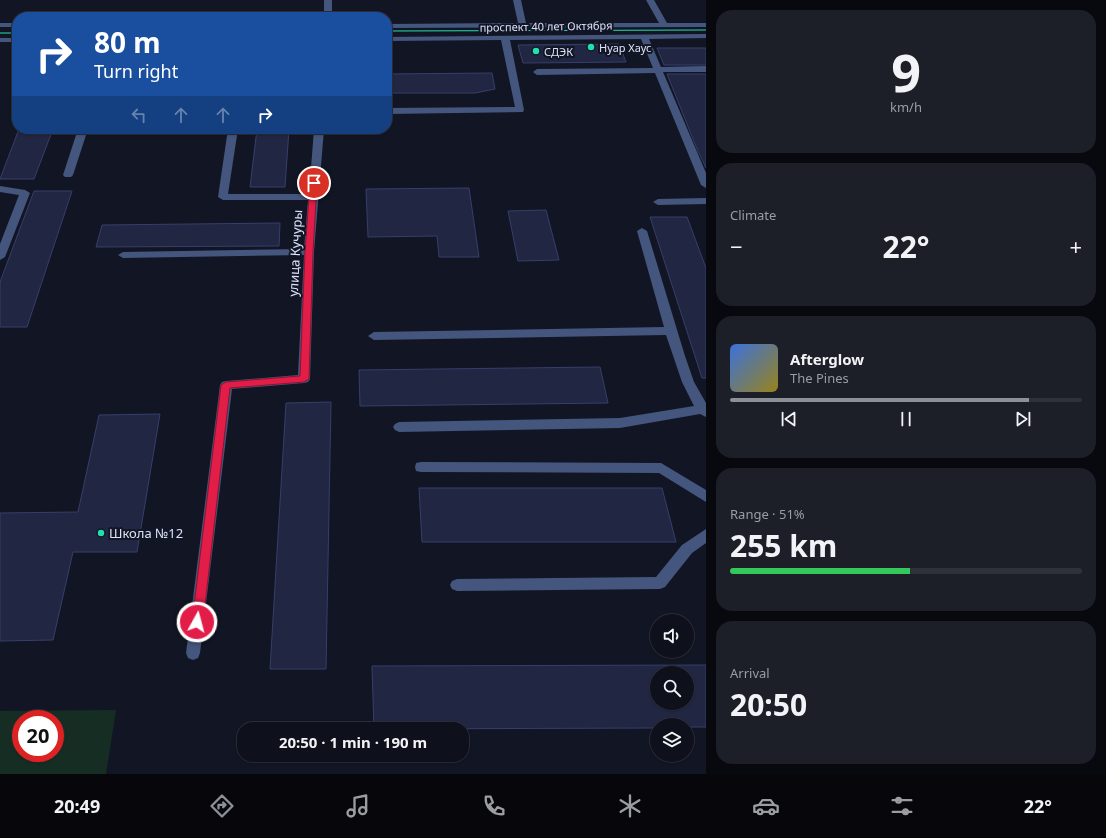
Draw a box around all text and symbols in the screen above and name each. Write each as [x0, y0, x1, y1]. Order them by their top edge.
street label: проспект 40 лет Октября [479, 17, 613, 35]
text: 80 m [94, 23, 161, 61]
icon: right [28, 28, 80, 80]
text: 9 [891, 36, 921, 107]
place label: Нуар Хаус [599, 40, 651, 55]
marker: Нуар Хаус [586, 42, 596, 52]
place label: СДЭК [544, 44, 573, 59]
marker: СДЭК [531, 46, 541, 56]
text: Turn right [94, 59, 178, 83]
text: km/h [890, 98, 922, 116]
icon: left [128, 104, 150, 126]
icon: ahead [170, 104, 192, 126]
icon: ahead [212, 104, 234, 126]
icon: right [254, 104, 276, 126]
pin [297, 166, 331, 200]
icon: arrive [303, 172, 325, 194]
text: Climate [730, 206, 776, 224]
street label: улица Кучуры [284, 209, 306, 297]
text: 22° [882, 226, 930, 267]
text: − [730, 231, 743, 261]
text: + [1069, 231, 1082, 261]
text: Afterglow [790, 349, 864, 369]
text: The Pines [790, 369, 849, 387]
icon: previous [778, 408, 800, 430]
icon: pause [895, 408, 917, 430]
icon: next [1012, 408, 1034, 430]
text: Range · 51% [730, 505, 805, 523]
place label: Школа №12 [109, 524, 183, 542]
text: 255 km [730, 525, 837, 566]
marker: Школа №12 [96, 528, 106, 538]
position arrow [176, 601, 218, 643]
map controls [650, 614, 694, 762]
button: sound [650, 614, 694, 658]
text: Arrival [730, 664, 770, 682]
button: search [650, 666, 694, 710]
text: 20:50 [730, 684, 807, 725]
speed limit sign: 20 [12, 710, 64, 762]
button: layers [650, 718, 694, 762]
text: 20:50 · 1 min · 190 m [279, 732, 427, 752]
icon: directions [208, 792, 236, 820]
icon: music [344, 792, 372, 820]
icon: phone [480, 792, 508, 820]
icon: climate [616, 792, 644, 820]
icon: car [752, 792, 780, 820]
icon: filters [888, 792, 916, 820]
text: 20:49 [54, 794, 100, 818]
text: 22° [1024, 794, 1052, 818]

